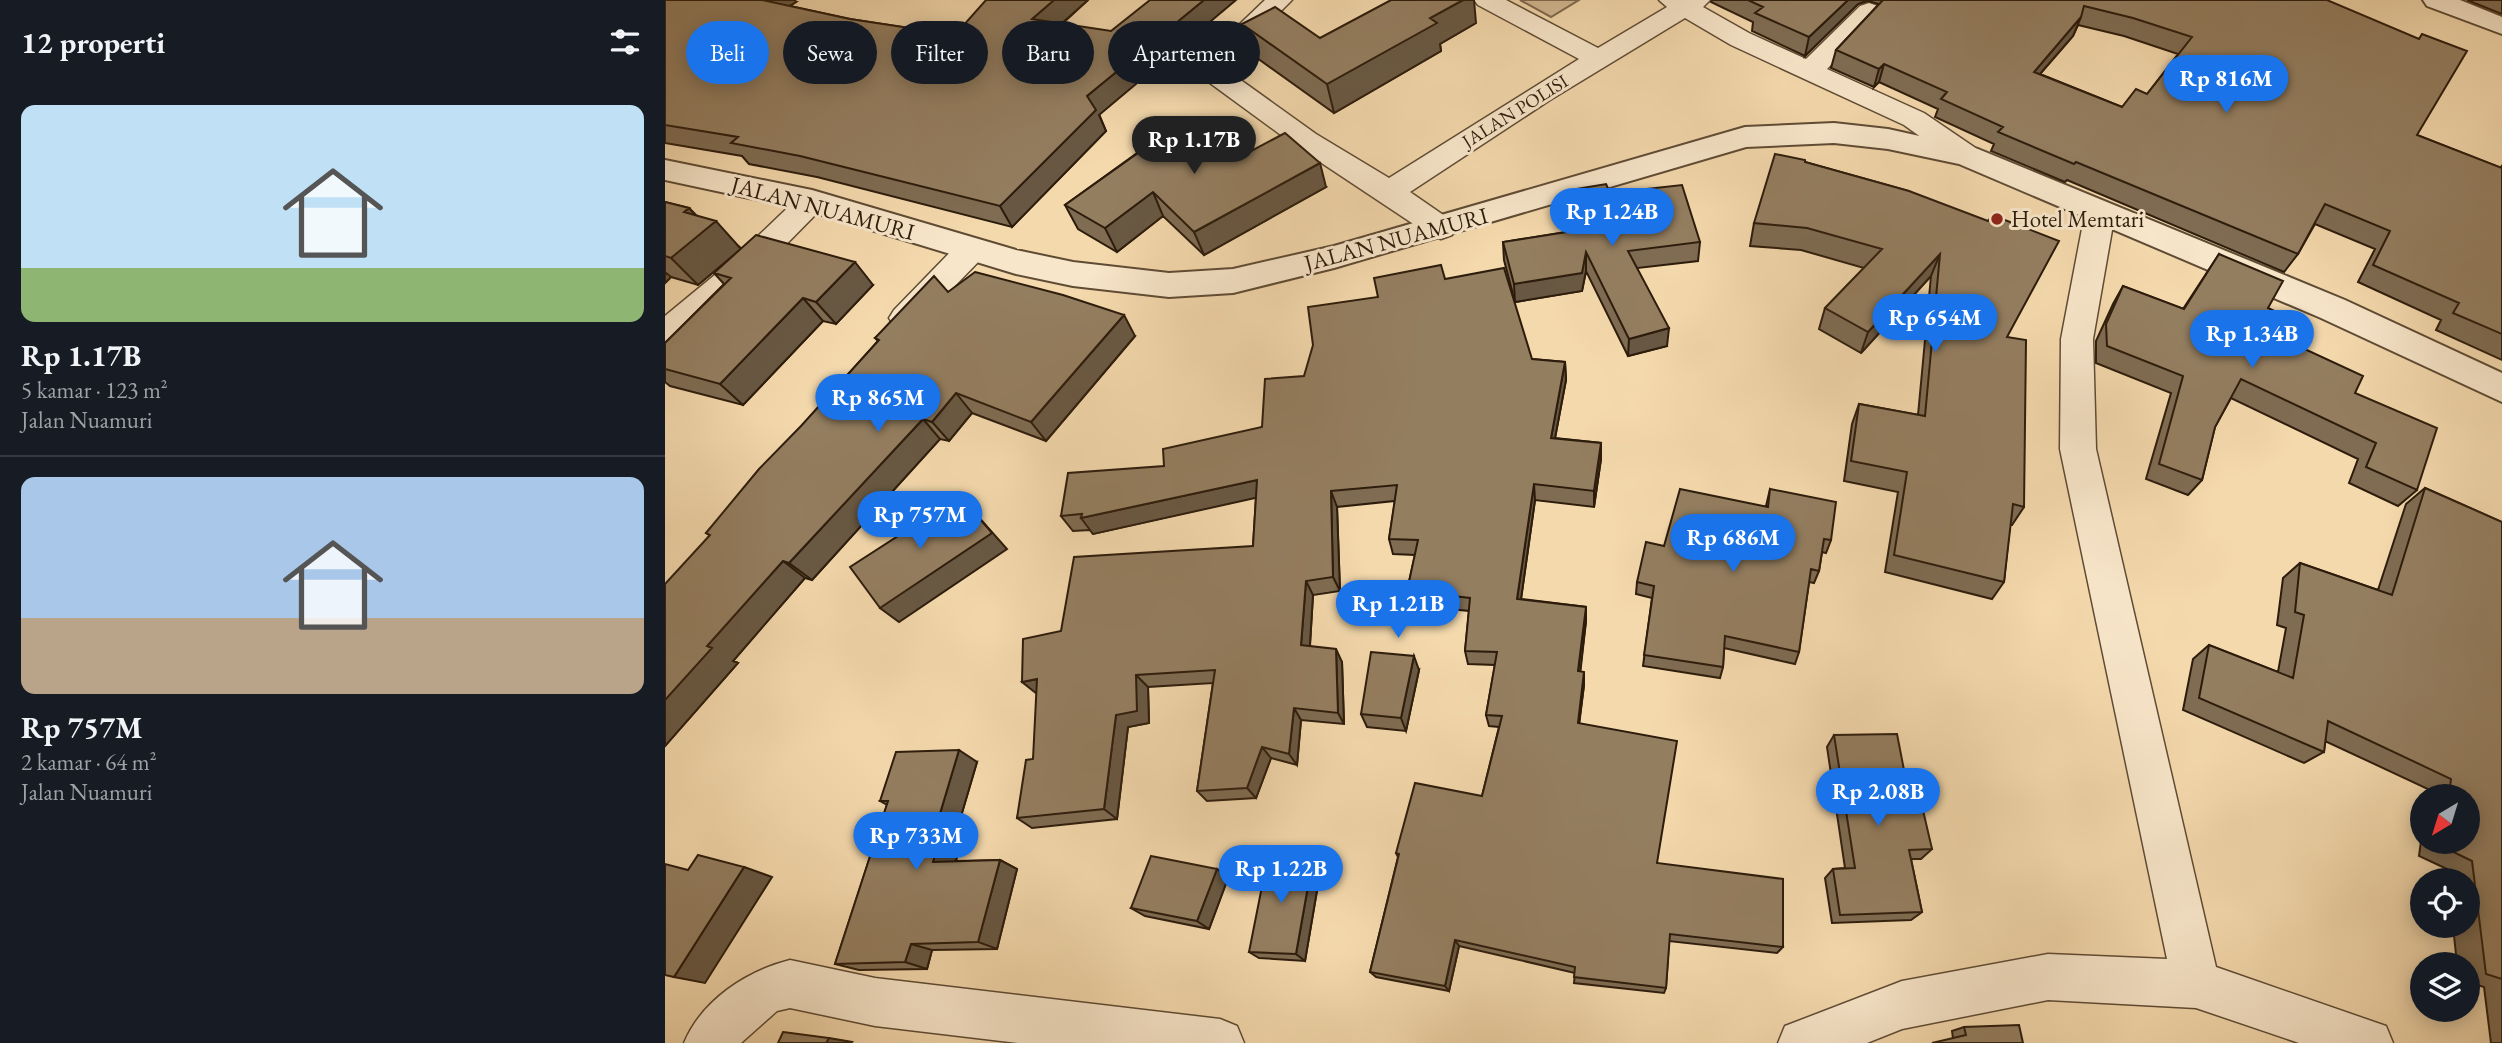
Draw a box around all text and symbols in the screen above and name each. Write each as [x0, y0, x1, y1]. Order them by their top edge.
chip: Beli [686, 21, 769, 84]
chip: Sewa [783, 21, 877, 84]
chip: Filter [891, 21, 988, 84]
chip: Baru [1002, 21, 1094, 84]
chip: Apartemen [1108, 21, 1260, 84]
text: 12 properti [21, 23, 165, 62]
icon: filters [606, 23, 644, 61]
pin: Rp 816M [2161, 55, 2291, 115]
text: Rp 816M [2179, 63, 2273, 93]
street label: JALAN POLISI [1456, 68, 1573, 155]
pin: Rp 1.17B [1122, 116, 1266, 176]
text: Rp 1.17B [1148, 124, 1240, 154]
icon: home [270, 150, 396, 276]
street label: JALAN NUAMURI [726, 169, 918, 247]
pin: Rp 1.24B [1540, 188, 1684, 248]
text: Rp 1.24B [1566, 196, 1658, 226]
street label: JALAN NUAMURI [1299, 200, 1491, 278]
place label: Hotel Memtari [2011, 204, 2145, 234]
marker: Hotel Memtari [1989, 211, 2005, 227]
pin: Rp 654M [1870, 294, 2000, 354]
text: Rp 654M [1888, 302, 1982, 332]
pin: Rp 1.34B [2180, 310, 2324, 370]
text: Rp 1.34B [2206, 318, 2298, 348]
text: Rp 1.17B [21, 336, 141, 375]
pin: Rp 865M [813, 374, 943, 434]
text: 5 kamar · 123 m² [21, 375, 168, 405]
text: Rp 865M [831, 382, 925, 412]
text: Jalan Nuamuri [21, 405, 152, 435]
pin: Rp 757M [855, 491, 985, 551]
text: Rp 757M [873, 499, 967, 529]
pin: Rp 686M [1668, 514, 1798, 574]
icon: home [270, 522, 396, 648]
text: Rp 686M [1686, 522, 1780, 552]
pin: Rp 1.21B [1326, 580, 1470, 640]
text: Rp 1.21B [1352, 588, 1444, 618]
text: Rp 757M [21, 708, 143, 747]
text: 2 kamar · 64 m² [21, 747, 157, 777]
pin: Rp 2.08B [1806, 768, 1950, 828]
text: Rp 2.08B [1832, 776, 1924, 806]
text: Jalan Nuamuri [21, 777, 152, 807]
north arrow [2410, 784, 2480, 854]
map controls [2410, 784, 2480, 1022]
pin: Rp 733M [851, 812, 981, 872]
text: Rp 733M [869, 820, 963, 850]
pin: Rp 1.22B [1209, 846, 1353, 905]
text: Rp 1.22B [1235, 853, 1327, 883]
button: locate [2410, 868, 2480, 938]
button: layers [2410, 952, 2480, 1022]

